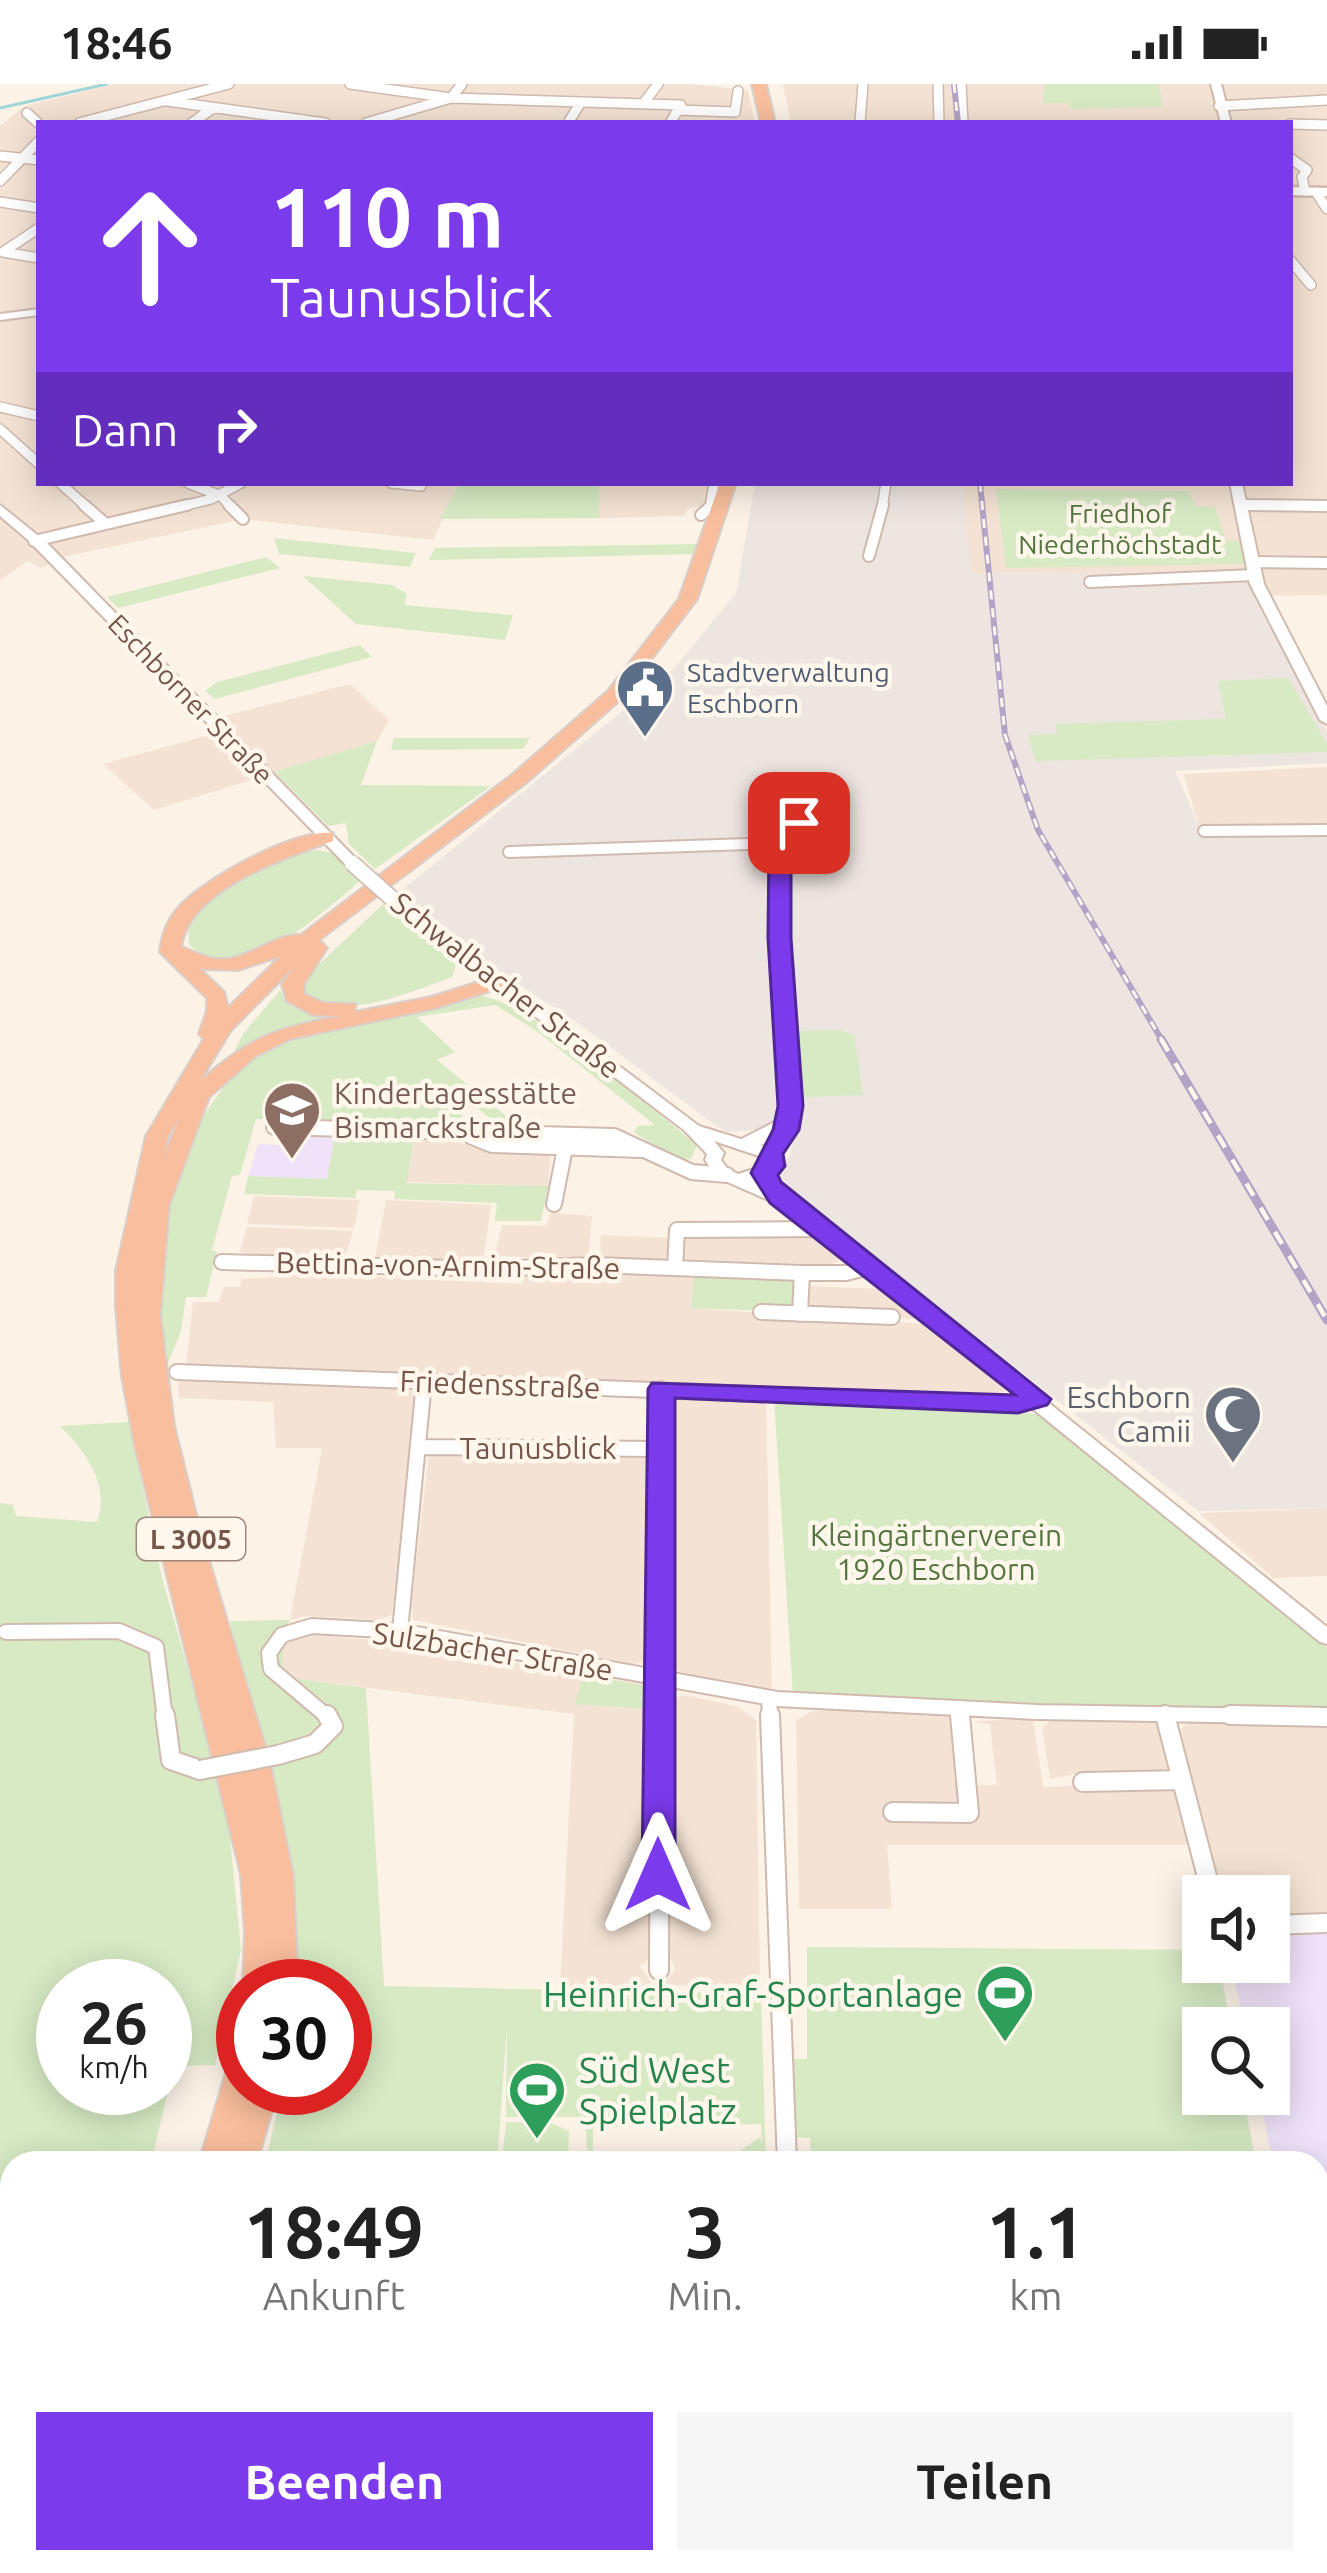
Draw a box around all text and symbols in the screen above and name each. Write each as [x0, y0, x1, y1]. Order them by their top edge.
text: 18:46 [60, 17, 173, 68]
icon: ahead [72, 168, 228, 324]
text: 110 m [270, 169, 504, 263]
text: Taunusblick [270, 267, 553, 327]
icon: right [202, 396, 268, 462]
text: Dann [72, 404, 178, 455]
park label: Friedhof Niederhöchstadt [1018, 498, 1222, 559]
street label: Eschborner Straße [103, 608, 279, 790]
public building icon: Stadtverwaltung Eschborn [614, 657, 676, 739]
place label: Stadtverwaltung Eschborn [687, 657, 890, 718]
pin [748, 772, 850, 874]
icon: arrive [766, 790, 832, 856]
street label: Schwalbacher Straße [385, 885, 627, 1085]
place label: Kindertagesstätte Bismarckstraße [334, 1076, 577, 1144]
school or university icon: Kindertagesstätte Bismarckstraße [261, 1079, 323, 1161]
street label: Bettina-von-Arnim-Straße [276, 1245, 620, 1285]
street label: Friedensstraße [399, 1364, 601, 1404]
place label: Eschborn Camii [1066, 1380, 1191, 1448]
mosque icon: Eschborn Camii [1202, 1383, 1264, 1465]
street label: Taunusblick [459, 1431, 617, 1465]
road number: L 3005 [137, 1518, 245, 1560]
park label: Kleingärtnerverein 1920 Eschborn [810, 1518, 1062, 1586]
street label: Sulzbacher Straße [371, 1615, 615, 1687]
position arrow [595, 1812, 721, 1938]
map controls [1182, 1875, 1290, 2115]
button: sound [1182, 1875, 1290, 1983]
speed limit sign: 30 [216, 1959, 372, 2115]
sports icon: Heinrich-Graf-Sportanlage [974, 1962, 1036, 2044]
place label: Heinrich-Graf-Sportanlage [543, 1973, 963, 2014]
text: 26 [80, 1988, 148, 2055]
button: search [1182, 2007, 1290, 2115]
place label: Süd West Spielplatz [579, 2049, 737, 2131]
text: km/h [79, 2050, 149, 2084]
sports icon: Süd West Spielplatz [506, 2059, 568, 2141]
text: 18:49 [244, 2191, 424, 2272]
text: 3 [685, 2191, 725, 2272]
text: 1.1 [986, 2191, 1085, 2272]
text: Ankunft [263, 2274, 405, 2317]
text: Min. [667, 2274, 743, 2317]
text: km [1009, 2274, 1063, 2317]
button: Beenden [36, 2412, 653, 2550]
button: Teilen [677, 2412, 1293, 2550]

